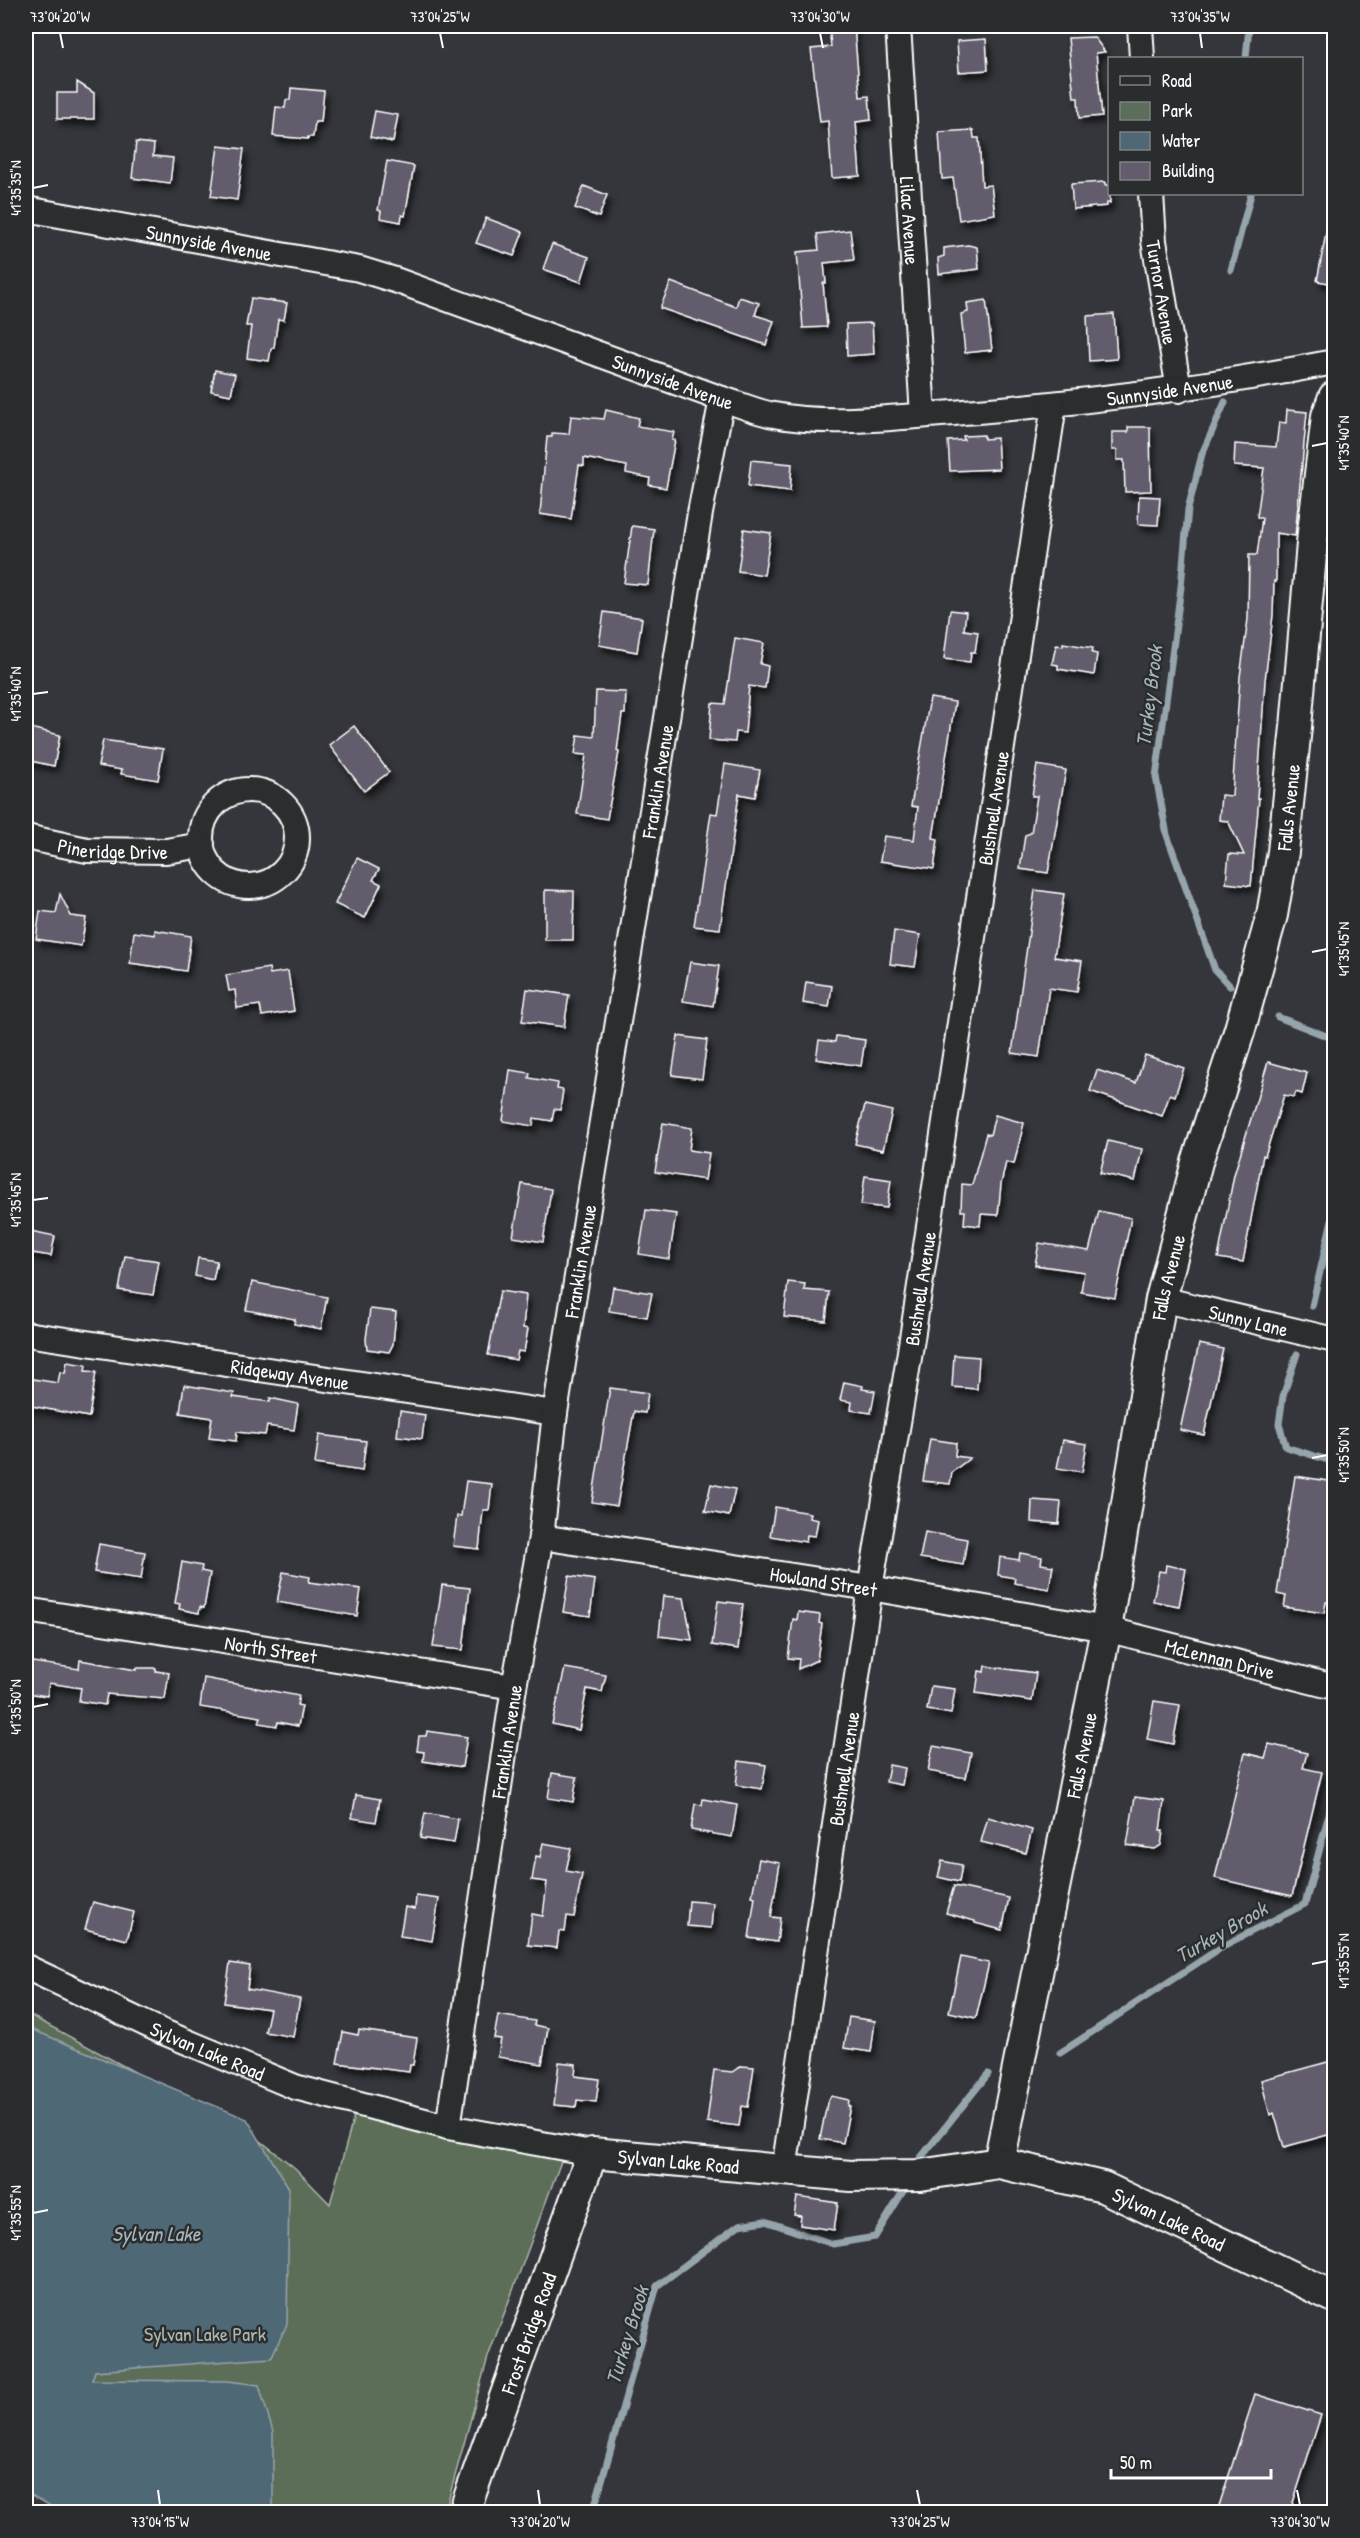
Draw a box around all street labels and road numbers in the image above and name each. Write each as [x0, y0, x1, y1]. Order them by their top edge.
street label: Lilac Avenue [894, 176, 927, 266]
street label: Sunnyside Avenue [144, 217, 274, 267]
street label: Turnor Avenue [1141, 238, 1185, 346]
street label: Sunnyside Avenue [609, 347, 737, 415]
street label: Sunnyside Avenue [1105, 367, 1235, 411]
street label: Franklin Avenue [634, 723, 679, 841]
street label: Bushnell Avenue [971, 749, 1015, 867]
street label: Falls Avenue [1270, 762, 1306, 853]
street label: Pineridge Drive [55, 831, 168, 865]
street label: Franklin Avenue [557, 1202, 602, 1321]
street label: Bushnell Avenue [898, 1229, 942, 1347]
street label: Falls Avenue [1144, 1231, 1191, 1323]
street label: Sunny Lane [1206, 1297, 1291, 1342]
street label: Ridgeway Avenue [229, 1351, 351, 1396]
street label: Howland Street [768, 1559, 880, 1603]
street label: North Street [223, 1628, 320, 1669]
street label: McLennan Drive [1162, 1631, 1278, 1685]
street label: Franklin Avenue [484, 1683, 528, 1801]
street label: Bushnell Avenue [822, 1709, 865, 1827]
street label: Falls Avenue [1059, 1710, 1103, 1801]
street label: Sylvan Lake Road [146, 2014, 269, 2086]
street label: Sylvan Lake Road [617, 2142, 740, 2180]
street label: Sylvan Lake Road [1108, 2180, 1230, 2257]
street label: Frost Bridge Road [493, 2269, 562, 2398]

